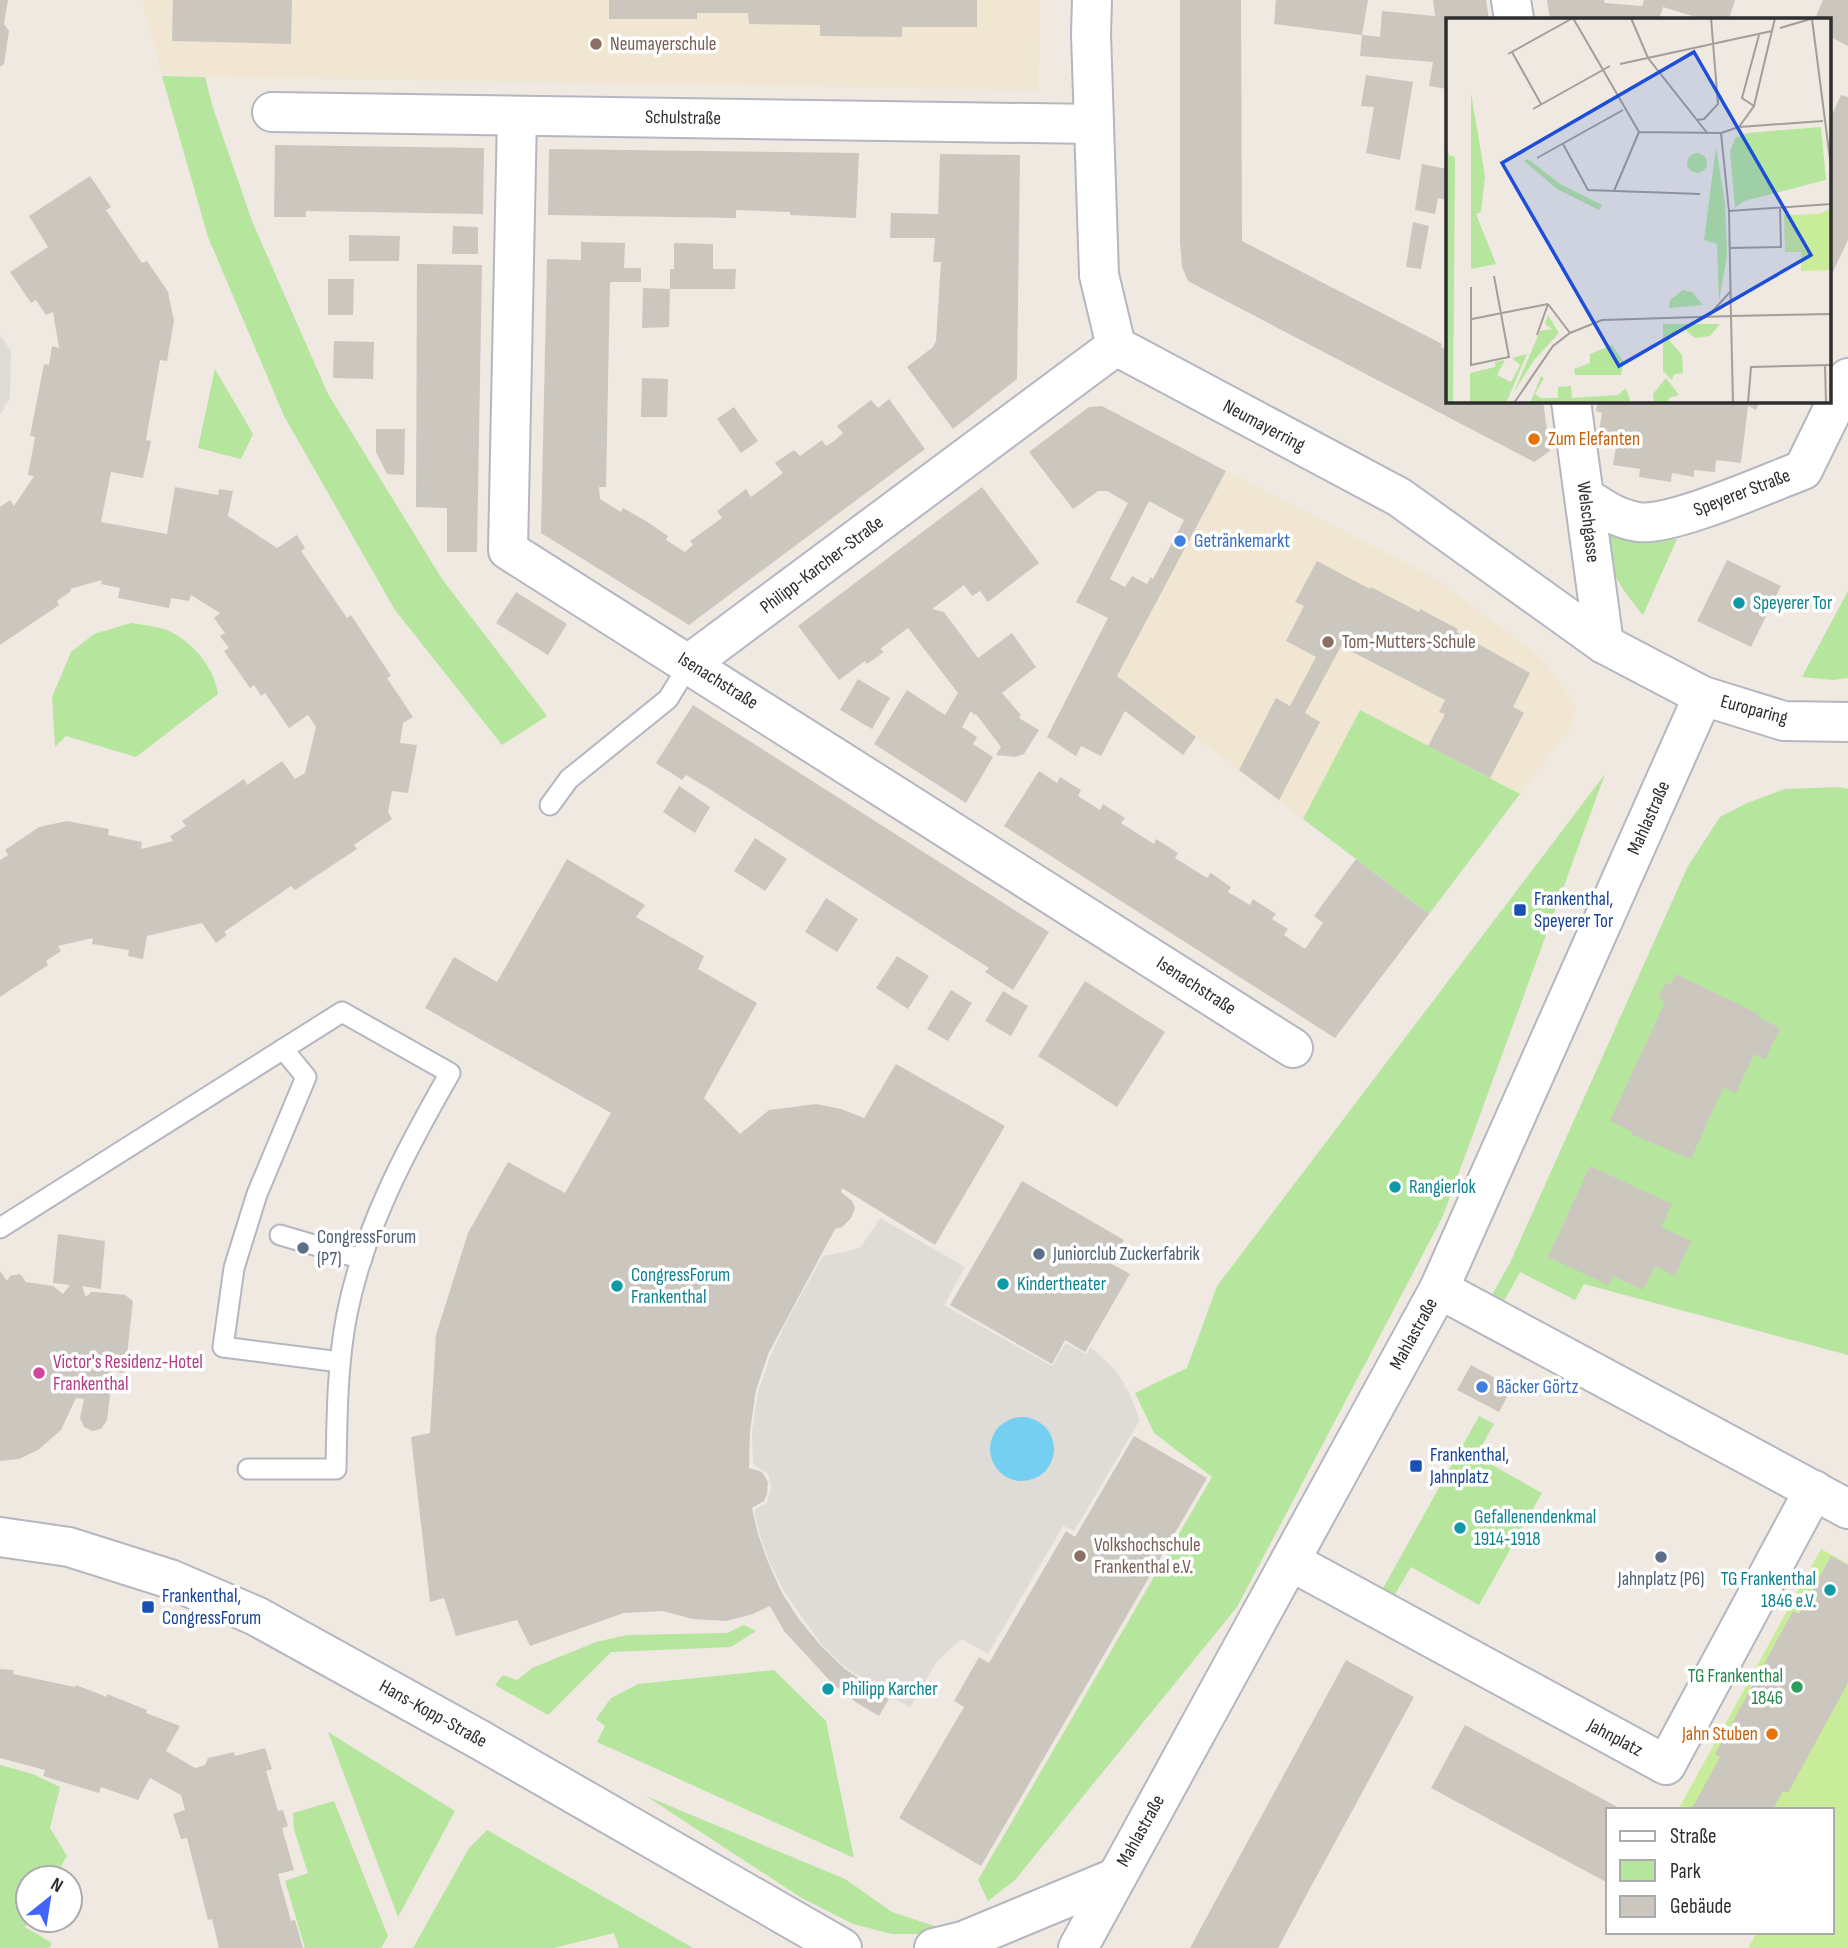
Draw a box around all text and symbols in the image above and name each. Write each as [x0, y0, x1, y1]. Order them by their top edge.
inset map [1446, 18, 1830, 402]
place label: Neumayerschule [610, 33, 716, 56]
marker: Neumayerschule [588, 36, 604, 52]
street label: Schulstraße [645, 106, 721, 130]
street label: Neumayerring [1219, 395, 1309, 457]
place label: Zum Elefanten [1548, 428, 1640, 451]
marker: Zum Elefanten [1526, 431, 1542, 447]
street label: Speyerer Straße [1690, 464, 1794, 522]
street label: Welschgasse [1572, 480, 1604, 564]
street label: Philipp-Karcher-Straße [756, 511, 888, 619]
place label: Getränkemarkt [1194, 530, 1290, 553]
marker: Getränkemarkt [1172, 533, 1188, 549]
place label: Speyerer Tor [1753, 592, 1833, 615]
marker: Speyerer Tor [1731, 595, 1747, 611]
place label: Tom-Mutters-Schule [1342, 631, 1476, 654]
marker: Tom-Mutters-Schule [1320, 634, 1336, 650]
street label: Isenachstraße [674, 647, 762, 715]
street label: Europaring [1718, 690, 1791, 730]
street label: Mahlastraße [1623, 778, 1675, 858]
place label: Frankenthal, Speyerer Tor [1534, 888, 1614, 933]
marker: Frankenthal, Speyerer Tor [1512, 902, 1528, 918]
street label: Isenachstraße [1152, 952, 1240, 1020]
place label: Rangierlok [1409, 1176, 1477, 1199]
marker: Rangierlok [1387, 1179, 1403, 1195]
place label: CongressForum (P7) [317, 1226, 416, 1271]
marker: CongressForum (P7) [295, 1240, 311, 1256]
place label: Juniorclub Zuckerfabrik [1052, 1243, 1200, 1266]
marker: Juniorclub Zuckerfabrik [1031, 1246, 1047, 1262]
place label: CongressForum Frankenthal [631, 1264, 730, 1309]
place label: Kindertheater [1017, 1273, 1107, 1296]
marker: Kindertheater [995, 1276, 1011, 1292]
marker: CongressForum Frankenthal [609, 1278, 625, 1294]
street label: Mahlastraße [1385, 1294, 1443, 1374]
place label: Victor's Residenz-Hotel Frankenthal [53, 1351, 203, 1396]
marker: Victor's Residenz-Hotel Frankenthal [31, 1365, 47, 1381]
place label: Bäcker Görtz [1496, 1376, 1579, 1399]
marker: Bäcker Görtz [1474, 1379, 1490, 1395]
place label: Frankenthal, Jahnplatz [1429, 1444, 1509, 1489]
marker: Frankenthal, Jahnplatz [1408, 1458, 1424, 1474]
place label: Gefallenendenkmal 1914-1918 [1474, 1506, 1596, 1551]
marker: Gefallenendenkmal 1914-1918 [1452, 1520, 1468, 1536]
place label: Volkshochschule Frankenthal e.V. [1094, 1534, 1201, 1579]
marker: Volkshochschule Frankenthal e.V. [1072, 1548, 1088, 1564]
marker: Jahnplatz (P6) [1653, 1549, 1669, 1565]
place label: Jahnplatz (P6) [1617, 1568, 1704, 1591]
place label: TG Frankenthal 1846 e.V. [1721, 1568, 1816, 1613]
marker: TG Frankenthal 1846 e.V. [1822, 1582, 1838, 1598]
place label: Frankenthal, CongressForum [162, 1585, 261, 1630]
marker: Frankenthal, CongressForum [140, 1599, 156, 1615]
place label: TG Frankenthal 1846 [1688, 1665, 1783, 1710]
street label: Hans-Kopp-Straße [375, 1675, 491, 1753]
place label: Philipp Karcher [842, 1678, 938, 1701]
marker: TG Frankenthal 1846 [1789, 1679, 1805, 1695]
marker: Philipp Karcher [820, 1681, 836, 1697]
street label: Jahnplatz [1583, 1714, 1647, 1762]
place label: Jahn Stuben [1681, 1723, 1758, 1746]
marker: Jahn Stuben [1764, 1726, 1780, 1742]
street label: Mahlastraße [1112, 1791, 1170, 1871]
legend [1606, 1808, 1834, 1934]
text: Straße [1670, 1824, 1716, 1849]
text: Park [1670, 1859, 1701, 1884]
north arrow [14, 1864, 84, 1934]
text: N [47, 1873, 67, 1898]
text: Gebäude [1670, 1894, 1732, 1919]

